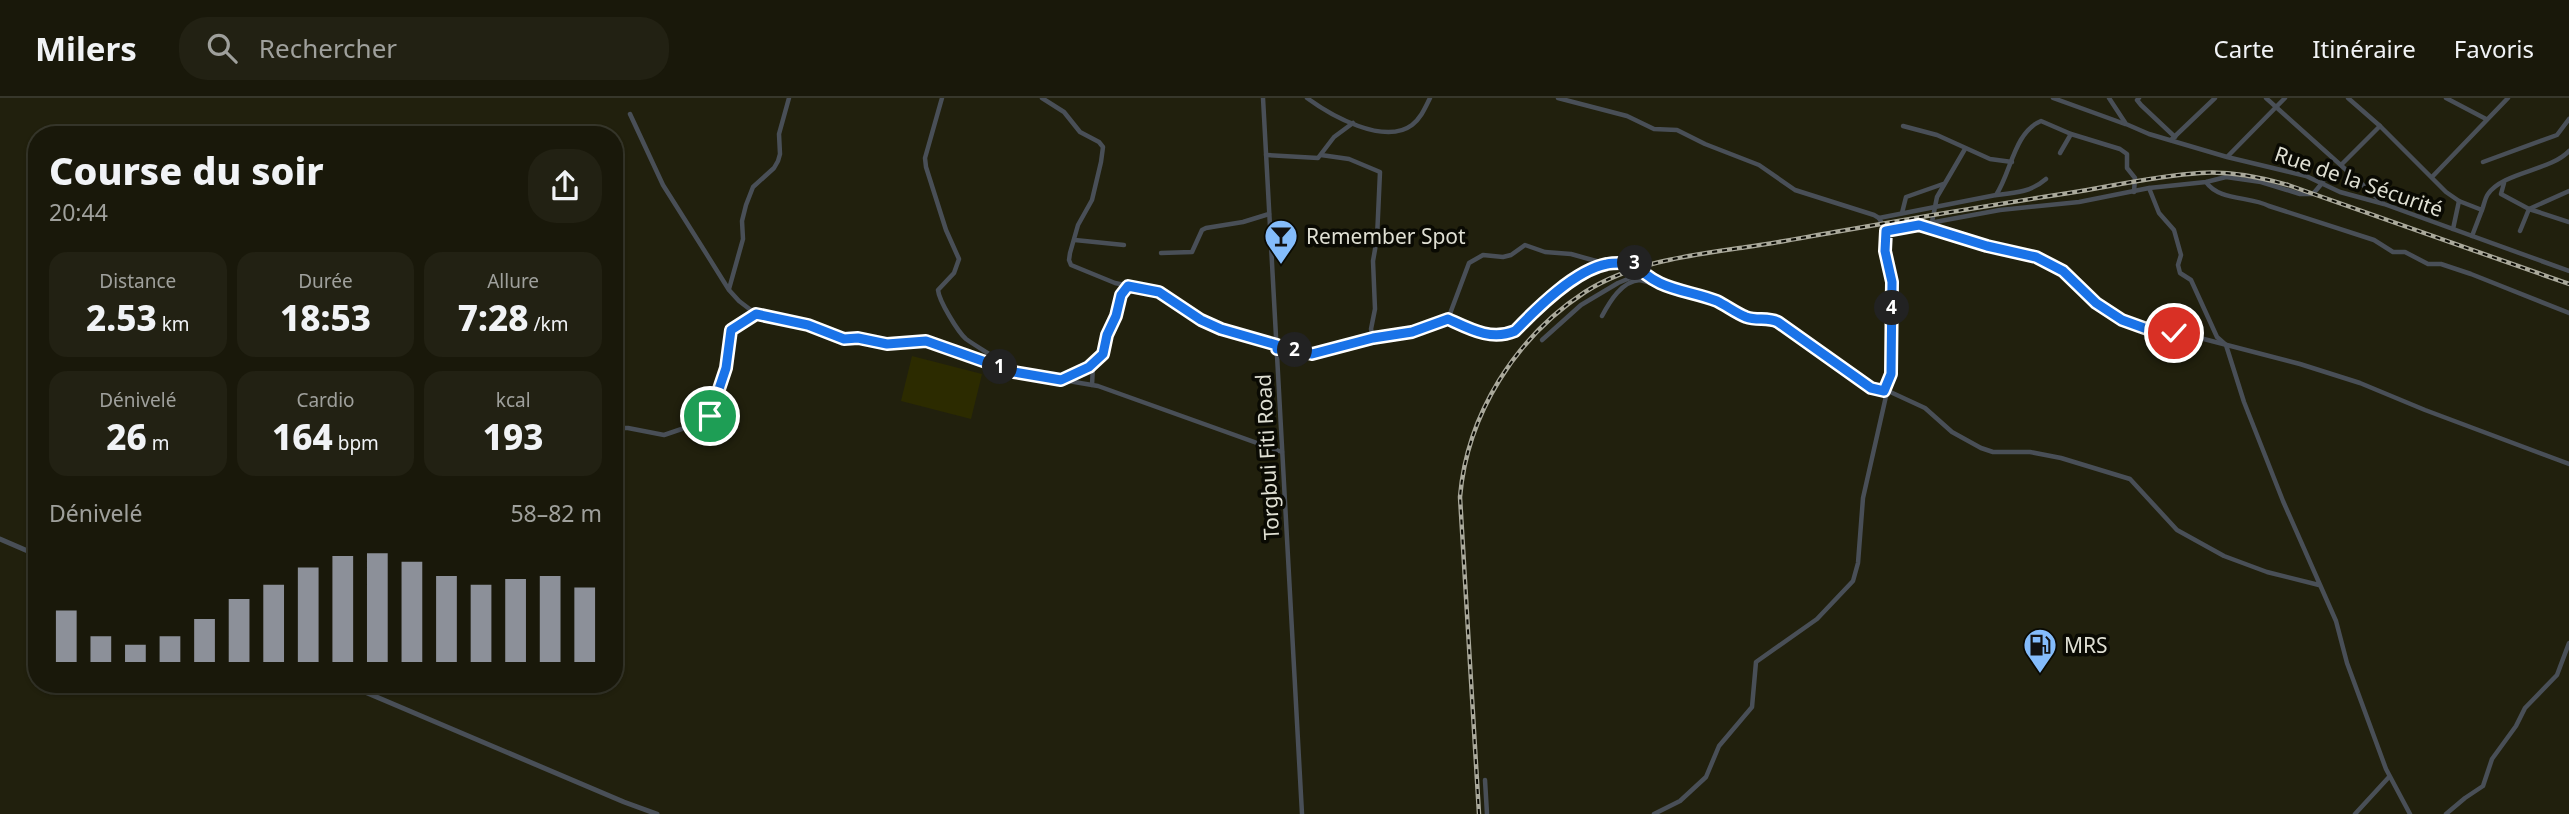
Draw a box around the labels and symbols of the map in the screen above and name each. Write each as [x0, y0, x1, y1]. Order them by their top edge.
street label: Rue de la Sécurité [2271, 139, 2447, 223]
bar icon: Remember Spot [1262, 217, 1300, 266]
place label: Remember Spot [1306, 222, 1466, 250]
pin: 3 [1618, 246, 1652, 280]
pin: 4 [1874, 290, 1910, 326]
pin [2144, 303, 2204, 363]
pin: 2 [1278, 332, 1312, 368]
pin: 1 [982, 350, 1018, 384]
street label: Torgbui Fiti Road [1249, 373, 1285, 541]
pin [680, 386, 740, 446]
fuel station icon: MRS [2021, 626, 2059, 675]
place label: MRS [2064, 631, 2108, 659]

